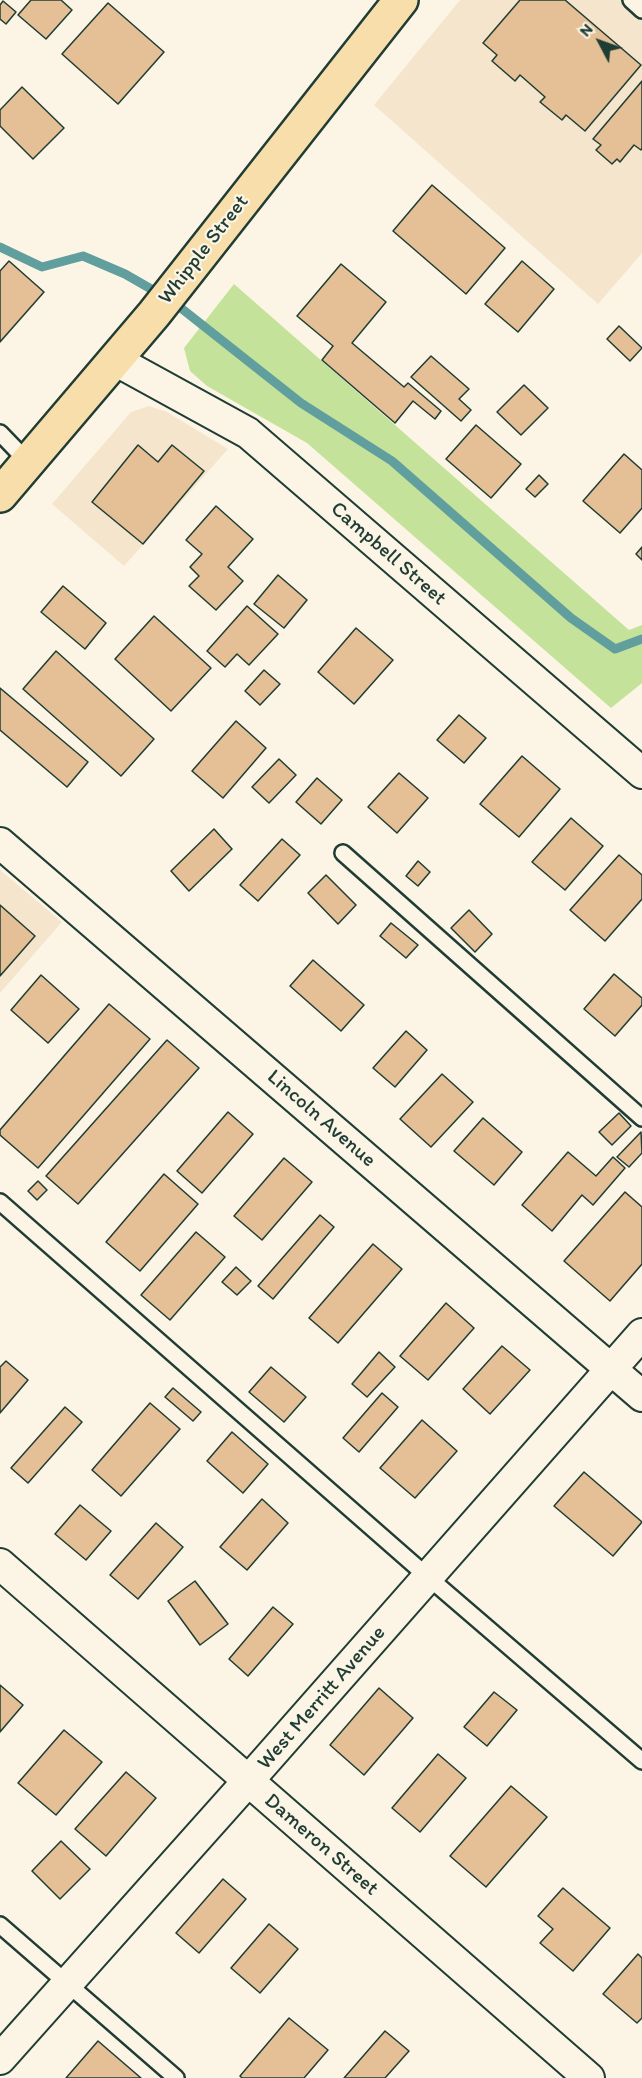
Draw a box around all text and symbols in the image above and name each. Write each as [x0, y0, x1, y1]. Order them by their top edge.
north arrow [570, 12, 630, 72]
text: N [575, 20, 597, 40]
street label: Whipple Street [153, 190, 255, 310]
street label: Campbell Street [325, 497, 451, 611]
street label: Lincoln Avenue [261, 1065, 381, 1173]
street label: West Merritt Avenue [253, 1621, 391, 1775]
street label: Dameron Street [259, 1789, 383, 1901]

